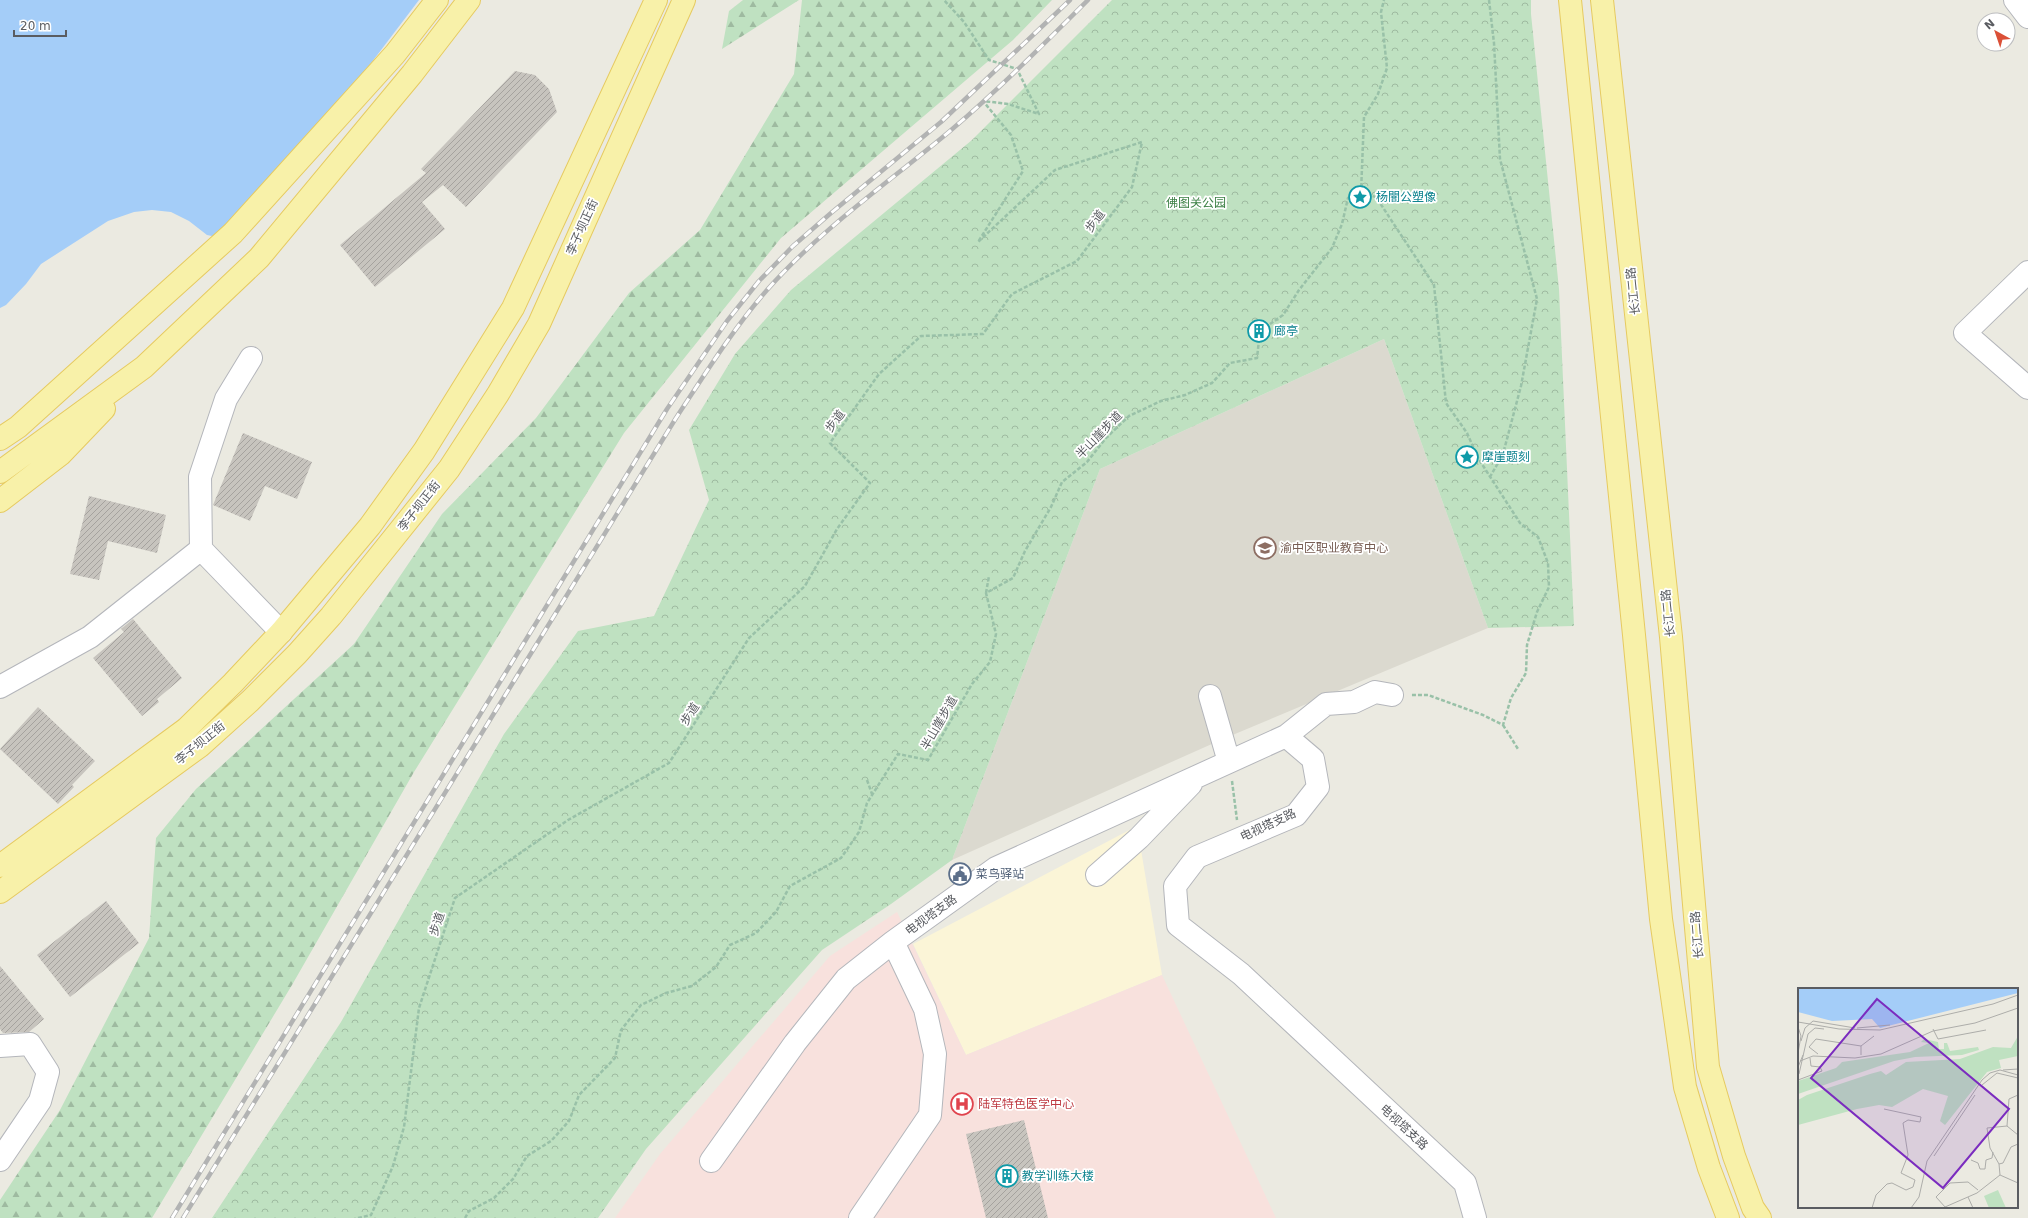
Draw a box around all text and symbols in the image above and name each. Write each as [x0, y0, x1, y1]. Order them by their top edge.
scale bar [14, 12, 66, 38]
north arrow [1976, 12, 2016, 52]
text: N [1982, 17, 1998, 33]
text: 20 m [20, 19, 51, 33]
place icon: 杨闇公塑像 [1347, 184, 1373, 210]
place label: 杨闇公塑像 [1376, 190, 1436, 204]
park label: 佛图关公园 [1166, 196, 1226, 210]
street label: 李子坝正街 [563, 197, 601, 257]
street label: 步道 [1082, 207, 1108, 235]
street label: 长江二路 [1624, 266, 1642, 316]
building icon: 廊亭 [1246, 318, 1272, 344]
place label: 廊亭 [1274, 324, 1298, 338]
street label: 步道 [822, 407, 848, 435]
street label: 半山崖步道 [1073, 409, 1125, 461]
place icon: 摩崖题刻 [1454, 444, 1480, 470]
place label: 摩崖题刻 [1482, 450, 1530, 464]
street label: 李子坝正街 [395, 478, 443, 534]
school or university icon: 渝中区职业教育中心 [1252, 535, 1278, 561]
place label: 渝中区职业教育中心 [1280, 541, 1388, 555]
street label: 长江二路 [1659, 588, 1677, 638]
street label: 半山崖步道 [918, 694, 960, 752]
street label: 步道 [678, 700, 702, 728]
street label: 李子坝正街 [172, 719, 228, 767]
street label: 电视塔支路 [1238, 806, 1298, 844]
public building icon: 菜鸟驿站 [947, 861, 973, 887]
place label: 菜鸟驿站 [976, 867, 1024, 881]
street label: 电视塔支路 [903, 892, 959, 938]
street label: 步道 [427, 910, 447, 938]
street label: 长江二路 [1688, 910, 1706, 960]
inset map [1798, 988, 2018, 1208]
hospital icon: 陆军特色医学中心 [949, 1091, 975, 1117]
place label: 陆军特色医学中心 [978, 1097, 1074, 1111]
street label: 电视塔支路 [1377, 1101, 1431, 1153]
building icon: 教学训练大楼 [994, 1163, 1020, 1189]
place label: 教学训练大楼 [1022, 1169, 1094, 1183]

